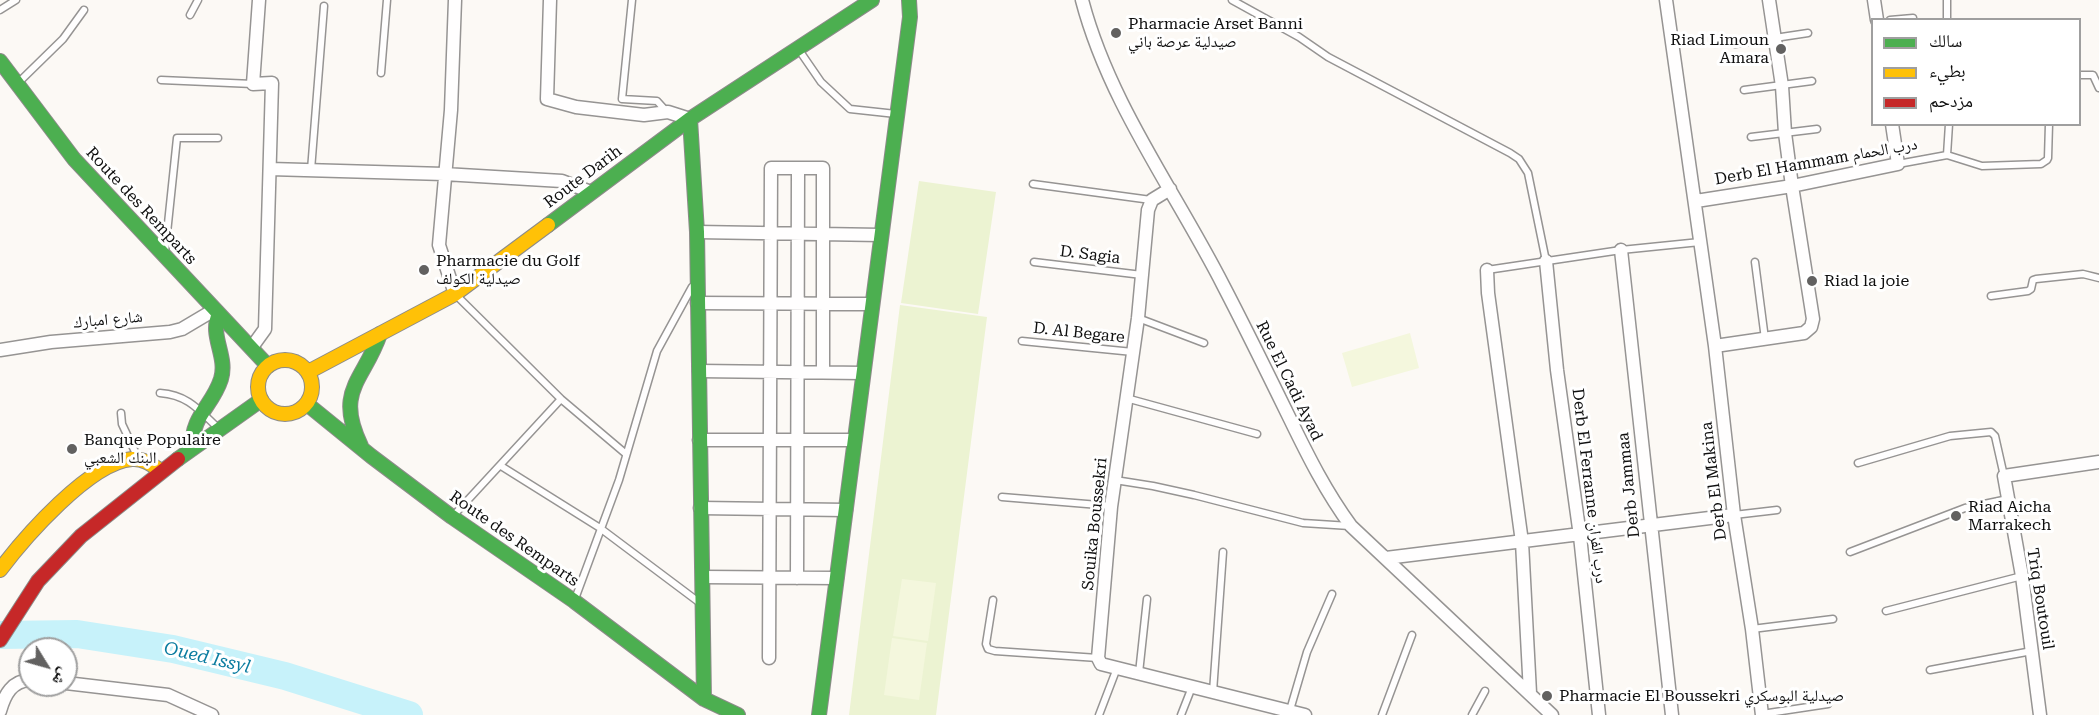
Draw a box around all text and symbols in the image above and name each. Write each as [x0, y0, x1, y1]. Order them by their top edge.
place label: Pharmacie Arset Banni صيدلية عرصة باني [1128, 14, 1303, 52]
legend [1871, 18, 2081, 126]
marker: Pharmacie Arset Banni صيدلية عرصة باني [1109, 26, 1123, 40]
place label: Riad Limoun Amara [1670, 30, 1769, 68]
text: سالك [1929, 30, 1962, 51]
marker: Riad Limoun Amara [1774, 42, 1788, 56]
text: بطيء [1929, 60, 1966, 81]
text: مزدحم [1929, 90, 1973, 111]
street label: Derb El Hammam درب الحمام [1713, 135, 1919, 189]
street label: Route Darih [540, 142, 626, 212]
street label: Route des Remparts [82, 143, 200, 269]
street label: D. Sagia [1059, 242, 1121, 268]
place label: Pharmacie du Golf صيدلية الكولف [436, 251, 580, 289]
marker: Pharmacie du Golf صيدلية الكولف [417, 263, 431, 277]
place label: Riad la joie [1824, 271, 1909, 291]
marker: Riad la joie [1805, 274, 1819, 288]
street label: شارع امبارك [73, 307, 143, 333]
street label: Rue El Cadi Ayad [1252, 318, 1326, 444]
street label: D. Al Begare [1032, 319, 1126, 347]
street label: Derb El Ferranne درب الفران [1568, 387, 1610, 585]
street label: Derb El Makina [1697, 421, 1731, 541]
place label: Banque Populaire البنك الشعبي [84, 430, 221, 468]
street label: Derb Jammaa [1614, 431, 1644, 539]
marker: Banque Populaire البنك الشعبي [65, 442, 79, 456]
street label: Souika Boussekri [1078, 457, 1112, 591]
street label: Route des Remparts [446, 487, 582, 591]
place label: Riad Aicha Marrakech [1968, 497, 2051, 535]
marker: Riad Aicha Marrakech [1949, 509, 1963, 523]
street label: Triq Boutouil [2022, 547, 2058, 651]
north arrow [18, 637, 78, 697]
water label: Oued Issyl [162, 638, 252, 678]
text: ش [48, 664, 74, 689]
place label: Pharmacie El Boussekri صيدلية البوسكري [1559, 686, 1844, 706]
marker: Pharmacie El Boussekri صيدلية البوسكري [1540, 689, 1554, 703]

